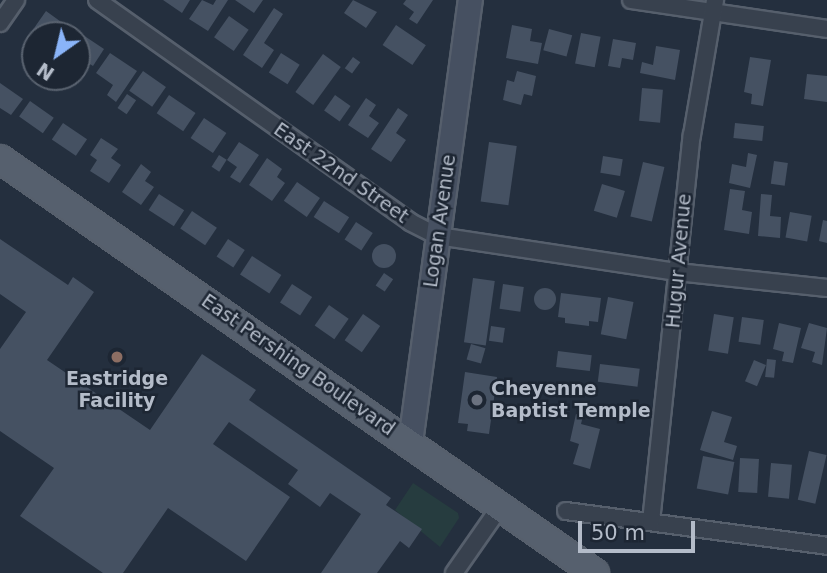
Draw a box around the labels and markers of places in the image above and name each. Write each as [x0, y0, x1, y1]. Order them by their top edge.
marker: Eastridge Facility [109, 349, 125, 365]
place label: Eastridge Facility [66, 368, 168, 412]
place label: Cheyenne Baptist Temple [491, 378, 651, 422]
marker: Cheyenne Baptist Temple [469, 392, 485, 408]

